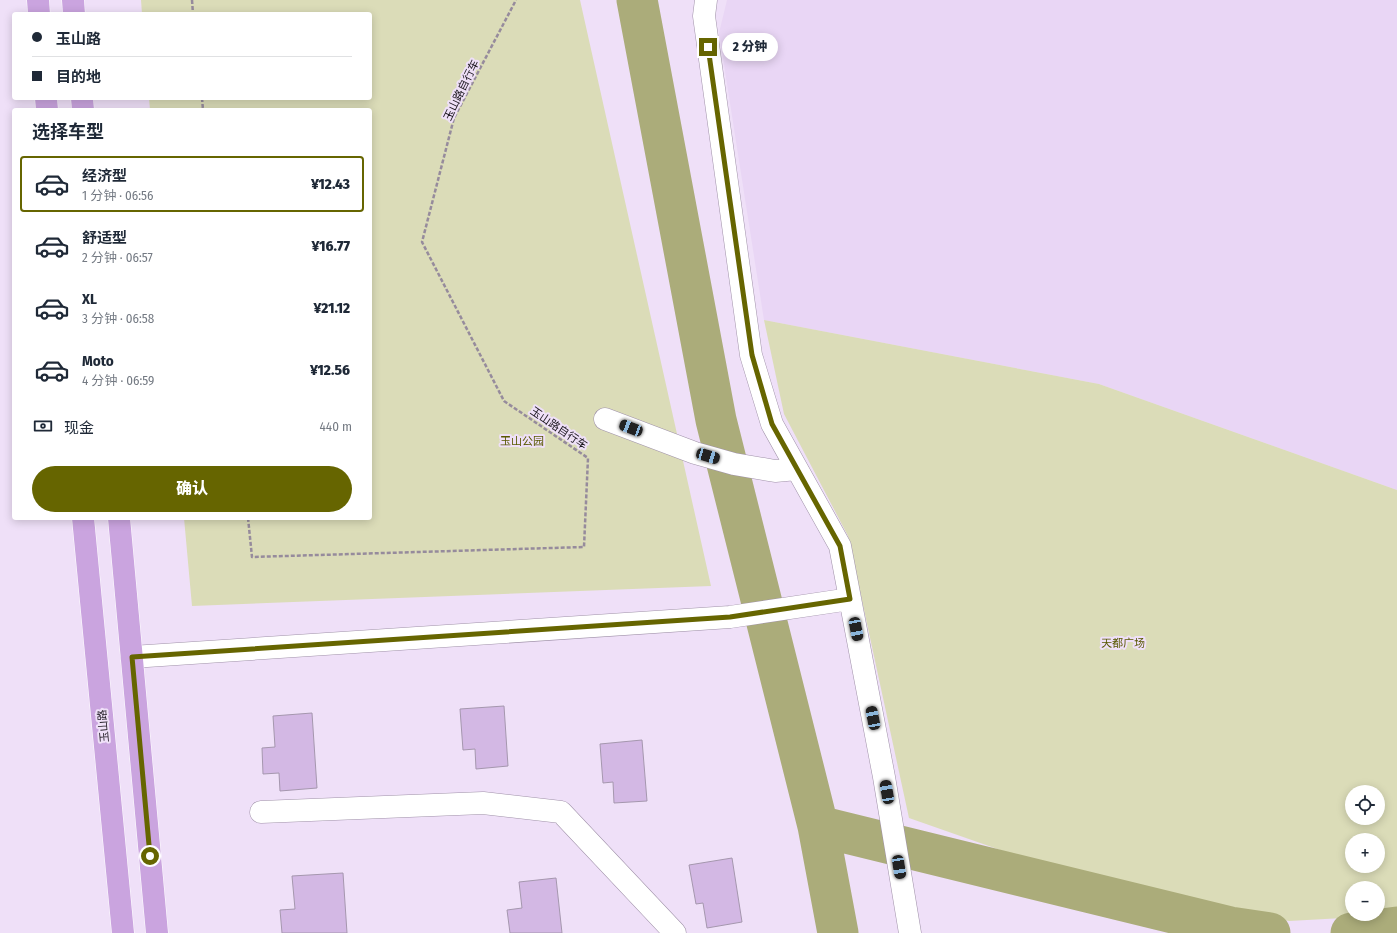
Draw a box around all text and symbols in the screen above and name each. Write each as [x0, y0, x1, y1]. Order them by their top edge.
text: 玉山路 [56, 30, 101, 48]
callout: 2 分钟 [722, 33, 778, 61]
route end [699, 38, 717, 56]
text: 2 分钟 [733, 39, 767, 54]
street label: 玉山路自行车 [441, 58, 482, 123]
text: 目的地 [56, 68, 101, 86]
text: 选择车型 [32, 121, 104, 143]
icon: car [34, 166, 70, 202]
text: 经济型 [82, 167, 127, 185]
text: ¥12.43 [311, 175, 350, 193]
text: 1 分钟 · 06:56 [82, 188, 153, 203]
icon: car [34, 228, 70, 264]
text: 舒适型 [82, 229, 127, 247]
text: ¥16.77 [312, 237, 350, 255]
text: 2 分钟 · 06:57 [82, 250, 153, 265]
icon: car [34, 290, 70, 326]
text: XL [82, 290, 97, 308]
text: ¥21.12 [314, 299, 350, 317]
text: 3 分钟 · 06:58 [82, 311, 154, 326]
icon: car [34, 352, 70, 388]
text: Moto [82, 352, 114, 370]
text: ¥12.56 [310, 361, 350, 379]
text: 4 分钟 · 06:59 [82, 373, 154, 388]
street label: 玉山路自行车 [528, 405, 590, 452]
icon: cash [32, 415, 54, 437]
car [618, 418, 644, 438]
text: 现金 [64, 419, 94, 437]
text: 440 m [320, 419, 352, 434]
park label: 玉山公园 [500, 435, 544, 448]
car [695, 447, 721, 465]
button: 确认 [32, 466, 352, 512]
car [848, 616, 864, 642]
park label: 天都广场 [1101, 637, 1145, 650]
car [865, 705, 881, 731]
street label: 玉山路 [96, 709, 111, 743]
car [879, 779, 895, 805]
map controls [1345, 785, 1385, 921]
button: locate [1345, 785, 1385, 825]
button: + [1345, 833, 1385, 873]
route start [141, 847, 159, 865]
car [891, 854, 907, 880]
button: − [1345, 881, 1385, 921]

